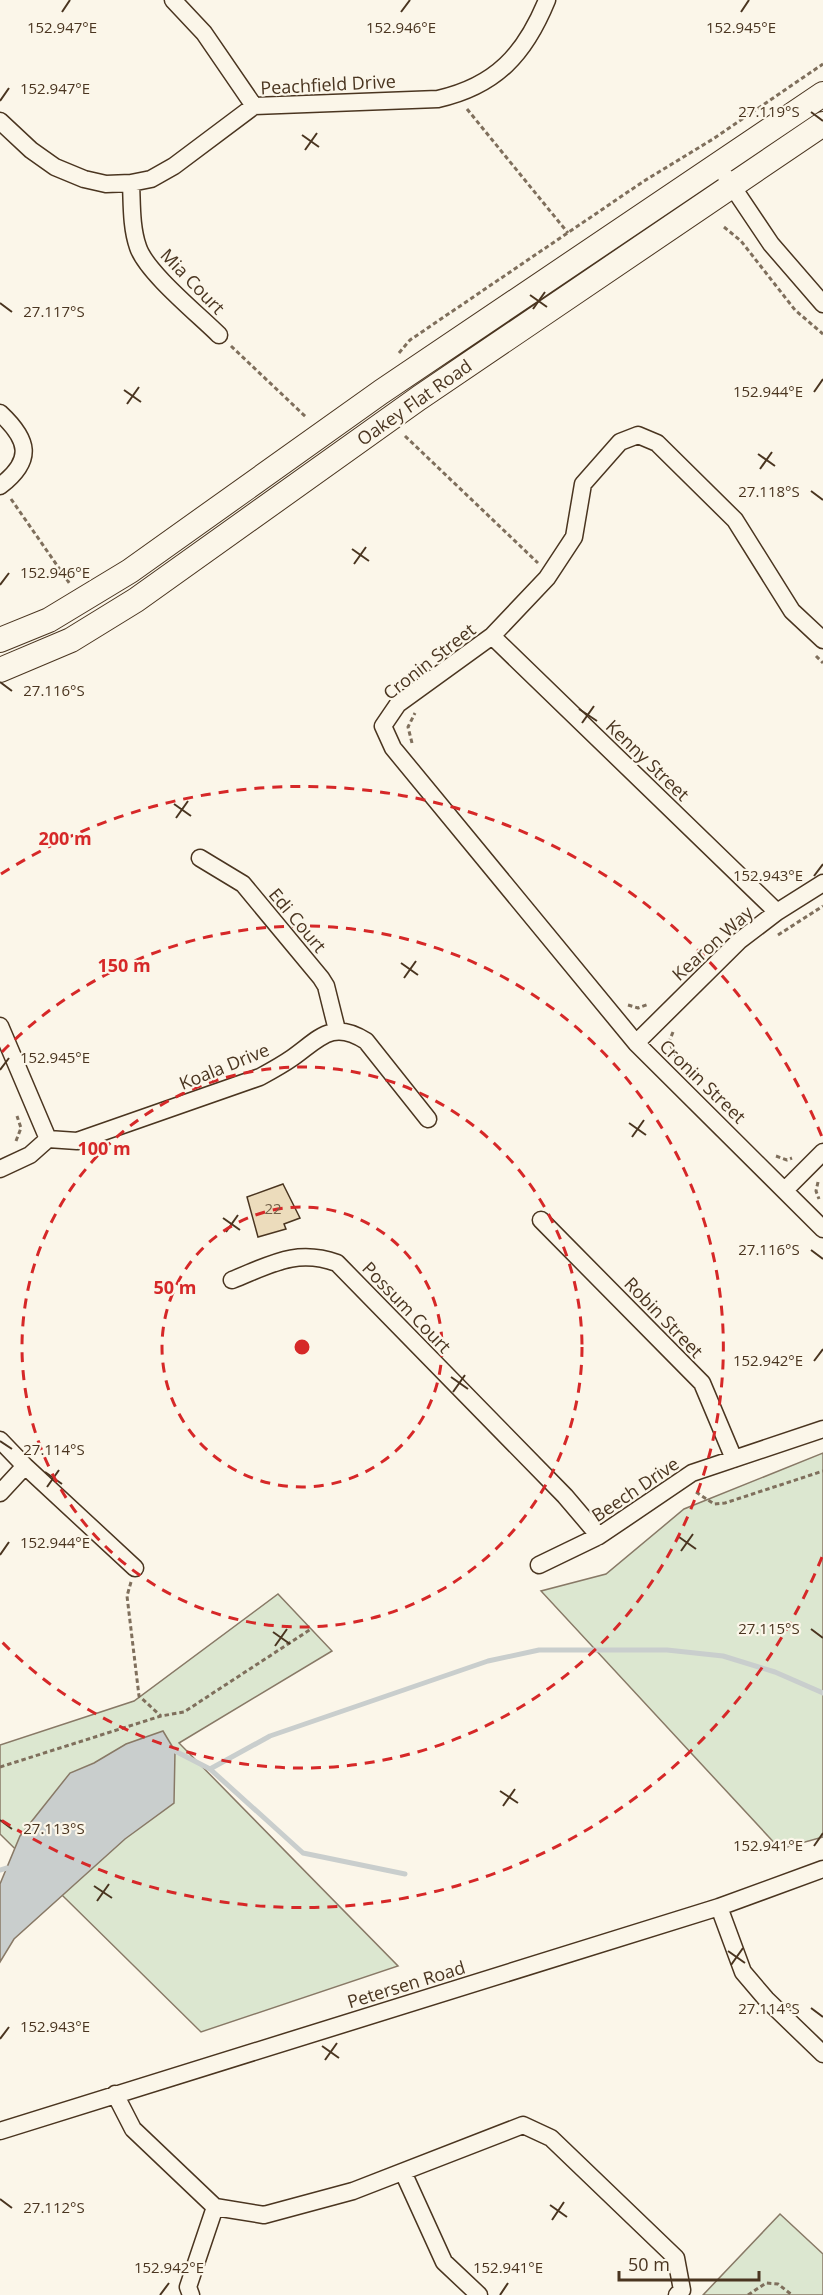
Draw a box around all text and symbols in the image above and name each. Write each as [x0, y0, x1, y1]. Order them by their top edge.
text: 152.947°E [27, 17, 97, 37]
text: 152.946°E [366, 17, 436, 37]
text: 152.945°E [706, 17, 776, 37]
street label: Peachfield Drive [260, 68, 396, 100]
text: 152.947°E [20, 78, 90, 98]
text: 27.119°S [738, 101, 800, 121]
street label: Mia Court [156, 243, 230, 319]
text: 27.117°S [23, 301, 85, 321]
street label: Oakey Flat Road [352, 353, 476, 451]
text: 152.944°E [733, 381, 803, 401]
text: 27.118°S [738, 481, 800, 501]
text: 152.946°E [20, 562, 90, 582]
street label: Cronin Street [378, 617, 480, 705]
text: 27.116°S [23, 680, 85, 700]
street label: Kenny Street [601, 714, 695, 806]
text: 200 m [38, 826, 92, 850]
text: 152.943°E [733, 865, 803, 885]
street label: Edi Court [264, 883, 332, 957]
street label: Kearon Way [667, 900, 758, 986]
text: 150 m [97, 953, 151, 977]
street label: Cronin Street [655, 1034, 751, 1128]
street label: Koala Drive [175, 1037, 273, 1095]
text: 152.945°E [20, 1047, 90, 1067]
text: 100 m [77, 1136, 131, 1160]
house number: 22 [264, 1198, 282, 1218]
text: 27.116°S [738, 1239, 800, 1259]
street label: Possum Court [357, 1256, 457, 1358]
street label: Robin Street [619, 1271, 709, 1363]
text: 50 m [154, 1275, 196, 1299]
centre of rings [292, 1337, 312, 1357]
text: 152.942°E [733, 1350, 803, 1370]
text: 27.114°S [23, 1439, 85, 1459]
street label: Beech Drive [587, 1451, 683, 1527]
text: 152.944°E [20, 1532, 90, 1552]
text: 27.115°S [738, 1618, 800, 1638]
text: 27.113°S [23, 1818, 85, 1838]
text: 152.941°E [733, 1835, 803, 1855]
street label: Petersen Road [344, 1955, 468, 2013]
text: 27.114°S [738, 1998, 800, 2018]
text: 152.943°E [20, 2016, 90, 2036]
text: 27.112°S [23, 2197, 85, 2217]
scale bar [619, 2244, 758, 2282]
text: 50 m [628, 2252, 670, 2276]
text: 152.942°E [134, 2257, 204, 2277]
text: 152.941°E [473, 2257, 543, 2277]

